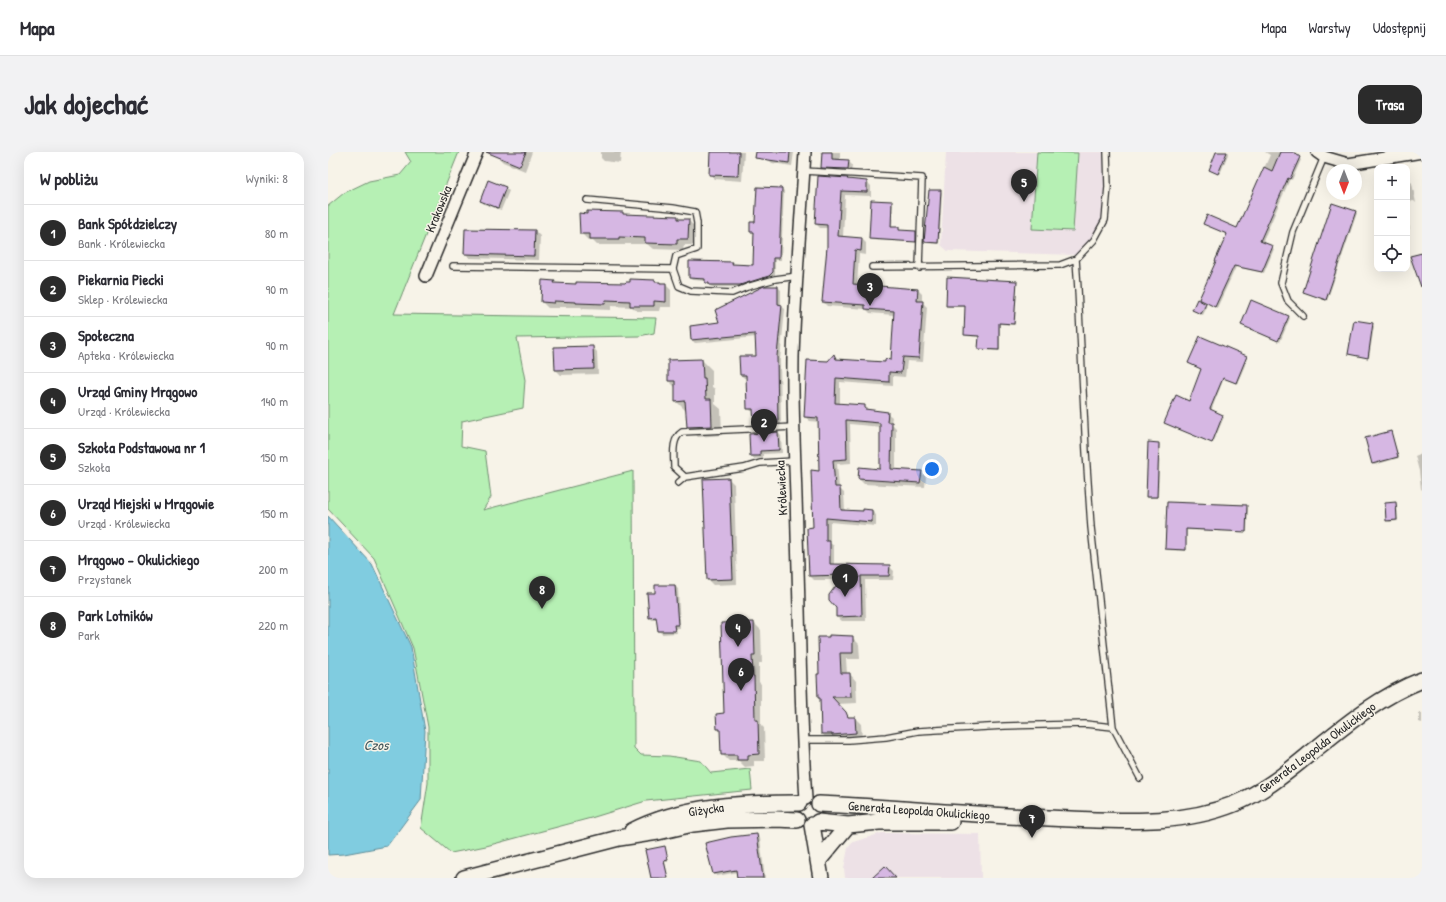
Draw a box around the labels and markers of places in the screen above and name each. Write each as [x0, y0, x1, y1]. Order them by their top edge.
pin: 5 [1011, 169, 1037, 202]
pin: 3 [857, 273, 883, 306]
pin: 2 [751, 409, 777, 442]
pin: 1 [832, 564, 858, 597]
pin: 8 [529, 576, 555, 609]
pin: 4 [725, 614, 751, 647]
pin: 6 [728, 658, 754, 691]
pin: 7 [1019, 805, 1045, 838]

